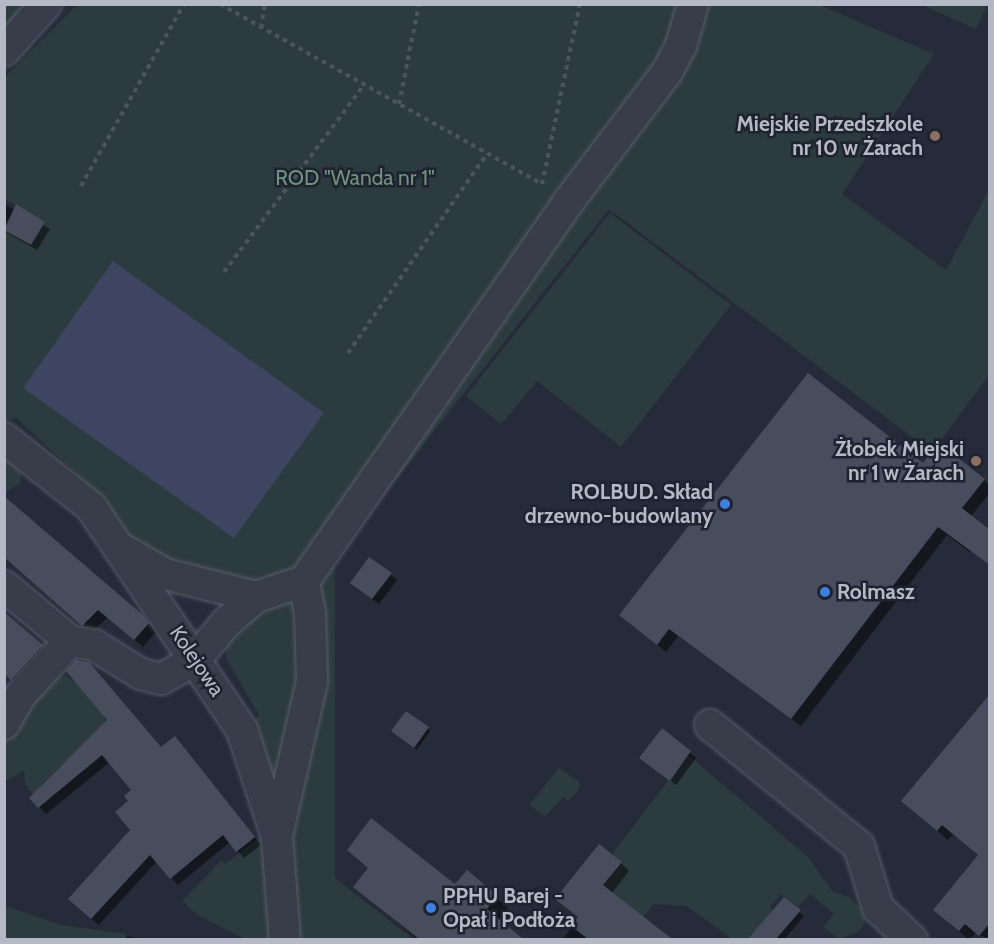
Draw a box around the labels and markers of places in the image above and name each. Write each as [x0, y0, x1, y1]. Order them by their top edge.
place label: Miejskie Przedszkole nr 10 w Żarach [737, 111, 923, 161]
marker: Miejskie Przedszkole nr 10 w Żarach [928, 129, 942, 143]
place label: Żłobek Miejski nr 1 w Żarach [835, 436, 964, 486]
marker: Żłobek Miejski nr 1 w Żarach [969, 454, 983, 468]
place label: ROLBUD. Skład drzewno-budowlany [525, 479, 713, 529]
marker: ROLBUD. Skład drzewno-budowlany [718, 497, 732, 511]
place label: Rolmasz [837, 579, 915, 605]
marker: Rolmasz [818, 585, 832, 599]
place label: PPHU Barej - Opał i Podłoża [443, 883, 575, 933]
marker: PPHU Barej - Opał i Podłoża [424, 901, 438, 915]

